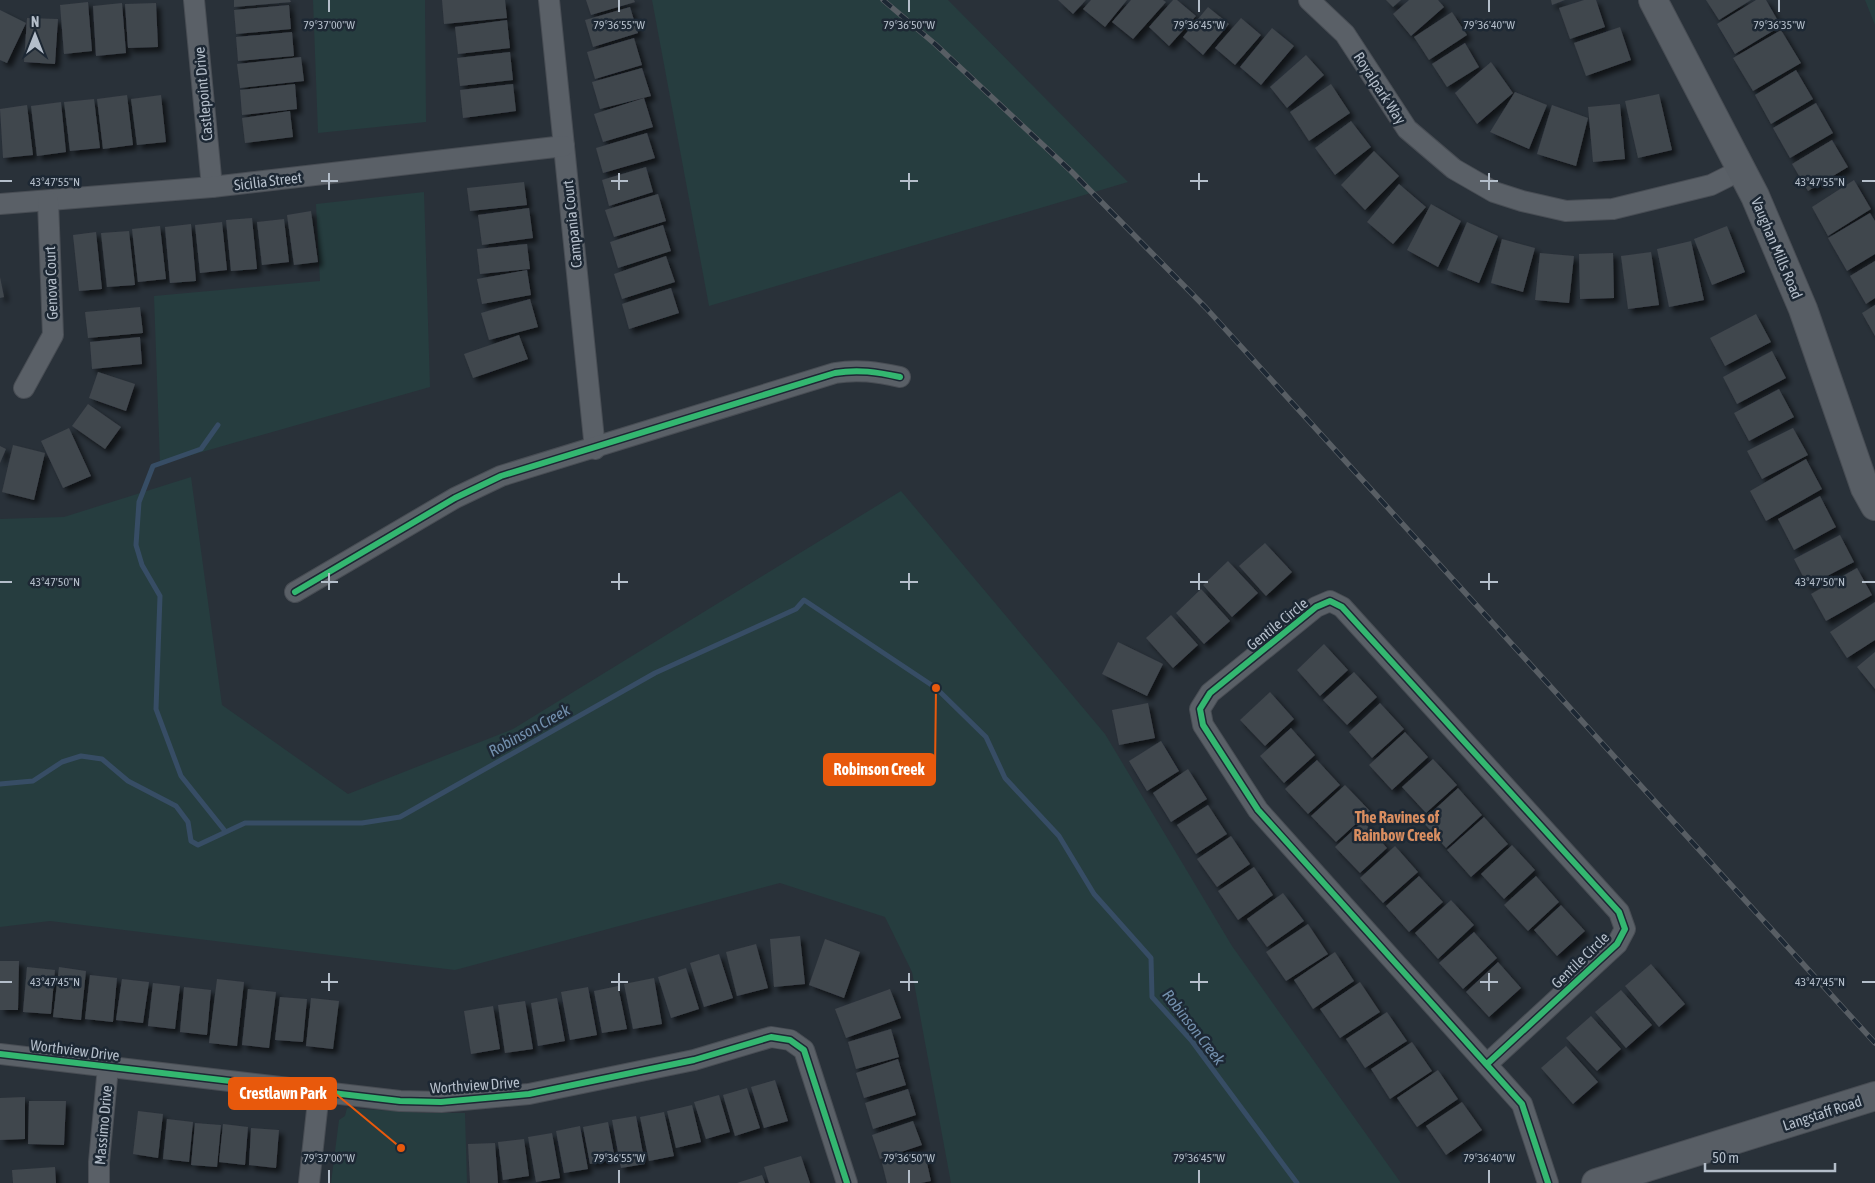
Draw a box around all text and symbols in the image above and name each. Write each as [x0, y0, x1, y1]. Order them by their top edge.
north arrow [10, 10, 60, 60]
text: N [31, 14, 39, 30]
text: 79°37'00"W [303, 18, 355, 32]
text: 79°36'55"W [593, 18, 645, 32]
text: 79°36'50"W [883, 18, 935, 32]
text: 79°36'45"W [1173, 18, 1225, 32]
text: 79°36'40"W [1463, 18, 1515, 32]
text: 79°36'35"W [1753, 18, 1805, 32]
street label: Castlepoint Drive [190, 46, 216, 142]
street label: Royalpark Way [1351, 49, 1409, 127]
street label: Sicilia Street [233, 168, 303, 194]
text: 43°47'55"N [30, 175, 80, 189]
text: 43°47'55"N [1795, 175, 1845, 189]
street label: Campania Court [559, 179, 585, 269]
street label: Vaughan Mills Road [1748, 195, 1806, 301]
street label: Genova Court [41, 246, 61, 320]
text: 43°47'50"N [30, 575, 80, 589]
text: 43°47'50"N [1795, 575, 1845, 589]
street label: Gentile Circle [1243, 594, 1311, 654]
water label: Robinson Creek [485, 700, 574, 760]
callout: Robinson Creek [824, 754, 935, 785]
text: Robinson Creek [833, 760, 925, 778]
district label: The Ravines of Rainbow Creek [1354, 808, 1441, 844]
street label: Gentile Circle [1548, 928, 1612, 992]
text: 43°47'45"N [30, 975, 80, 989]
text: 43°47'45"N [1795, 975, 1845, 989]
water label: Robinson Creek [1159, 986, 1229, 1069]
street label: Worthview Drive [29, 1036, 121, 1064]
street label: Worthview Drive [430, 1073, 521, 1097]
callout: Crestlawn Park [229, 1078, 336, 1109]
street label: Massimo Drive [91, 1084, 115, 1166]
text: Crestlawn Park [239, 1084, 328, 1102]
street label: Langstaff Road [1780, 1092, 1864, 1134]
scale bar [1705, 1140, 1835, 1172]
text: 50 m [1712, 1149, 1739, 1166]
text: 79°37'00"W [303, 1151, 355, 1165]
text: 79°36'55"W [593, 1151, 645, 1165]
text: 79°36'50"W [883, 1151, 935, 1165]
text: 79°36'45"W [1173, 1151, 1225, 1165]
text: 79°36'40"W [1463, 1151, 1515, 1165]

